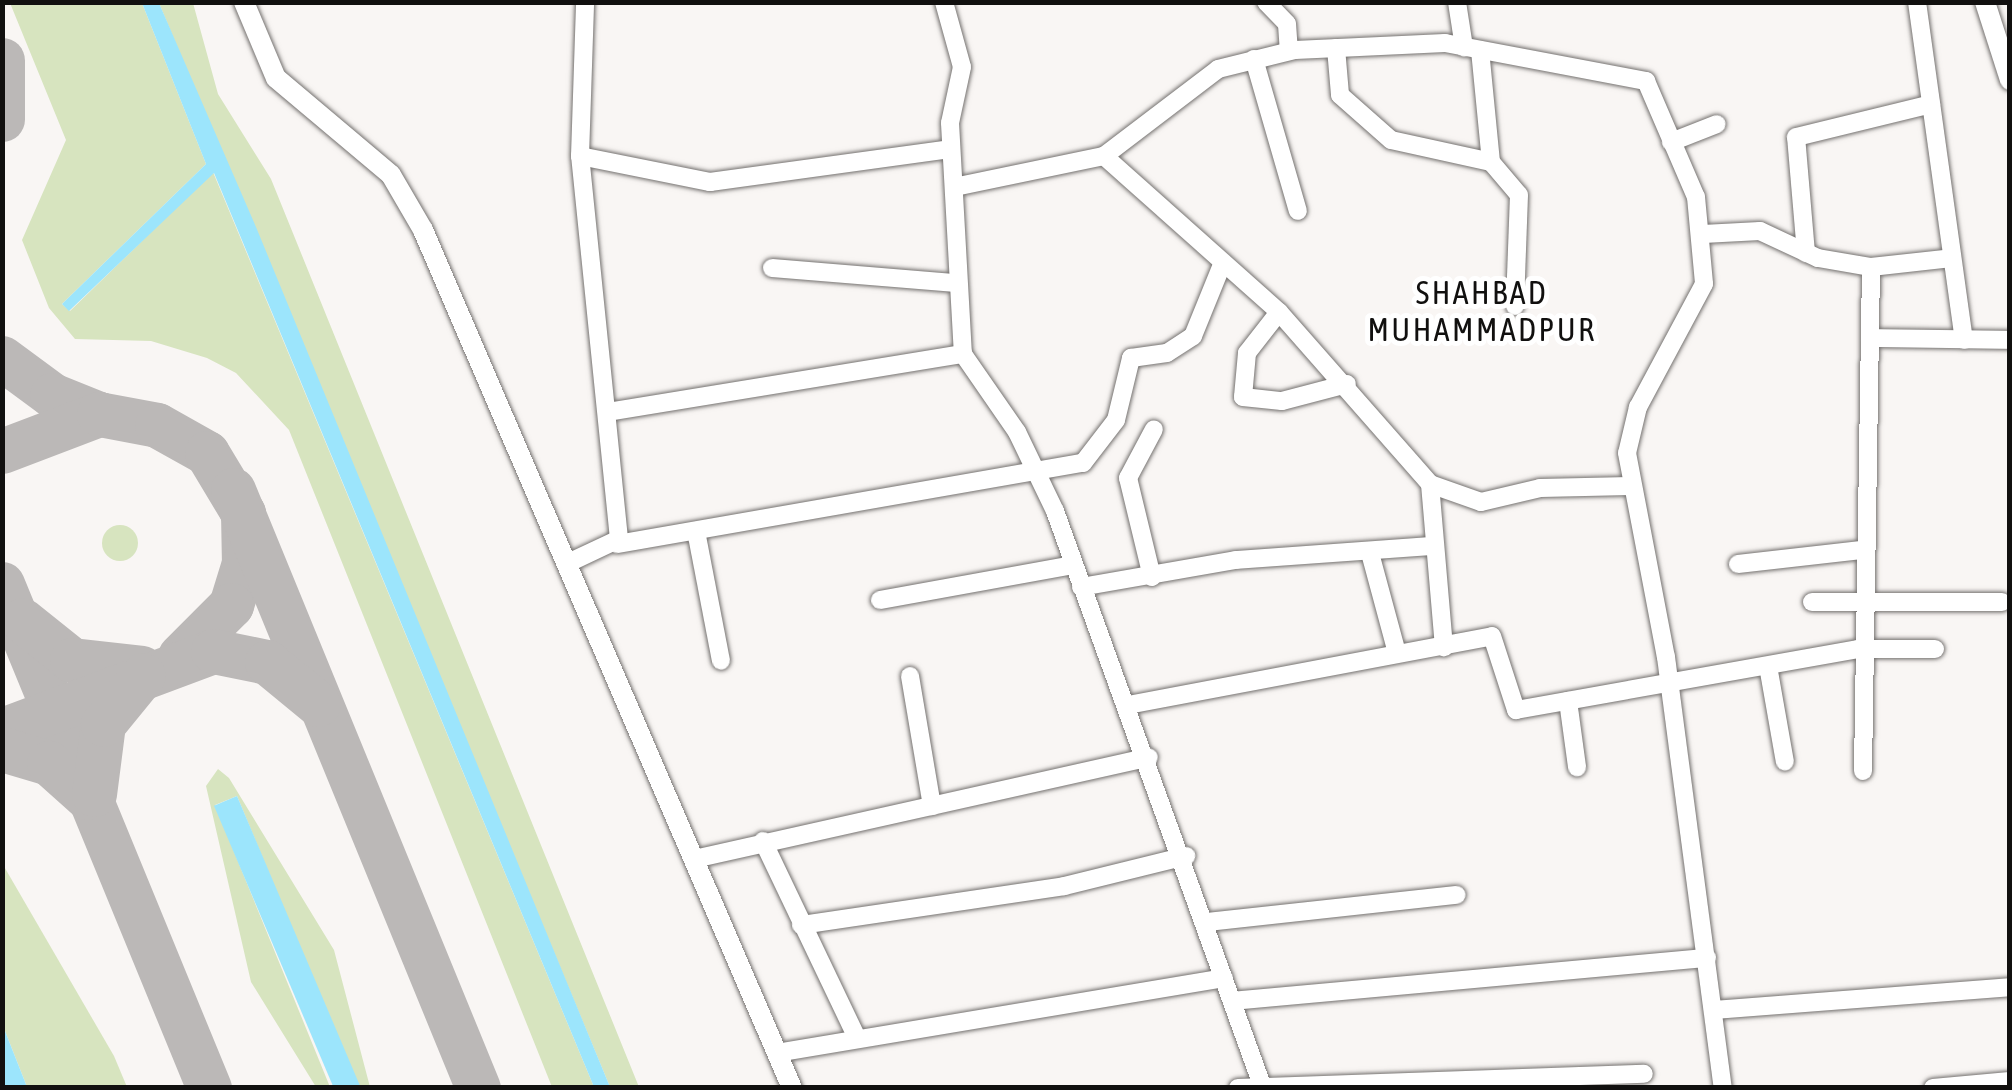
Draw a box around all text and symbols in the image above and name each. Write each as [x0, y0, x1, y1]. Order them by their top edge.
district label: SHAHBAD MUHAMMADPUR [1367, 275, 1597, 350]

